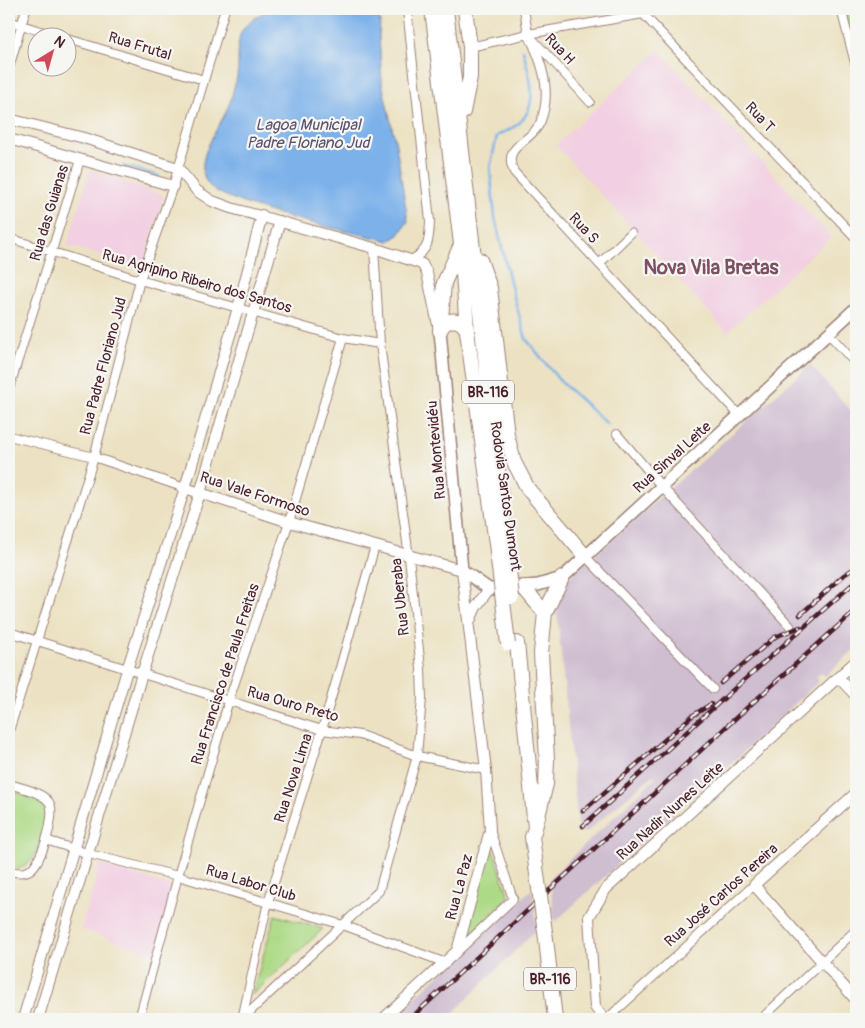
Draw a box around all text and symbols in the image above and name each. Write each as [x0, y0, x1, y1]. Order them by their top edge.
north arrow [28, 28, 78, 78]
street label: Rua Frutal [106, 28, 174, 65]
street label: Rua H [540, 30, 579, 69]
text: N [51, 32, 68, 52]
street label: Rua T [741, 98, 778, 137]
water label: Lagoa Municipal Padre Floriano Jud [247, 115, 372, 153]
street label: Rua das Guianas [26, 162, 73, 264]
street label: Rua S [565, 209, 603, 248]
street label: Rua Agripino Ribeiro dos Santos [100, 245, 294, 318]
district label: Nova Vila Bretas [643, 255, 779, 280]
street label: Rua Padre Floriano Jud [76, 295, 131, 437]
road number: BR-116 [462, 381, 514, 404]
street label: Rua Montevidéu [423, 400, 450, 500]
street label: Rua Sinval Leite [629, 417, 716, 497]
street label: Rodovia Santos Dumont [486, 420, 526, 573]
street label: Rua Vale Formoso [197, 468, 312, 521]
street label: Rua Uberaba [387, 557, 414, 637]
street label: Rua Francisco de Paula Freitas [187, 581, 264, 767]
street label: Rua Ouro Preto [245, 682, 341, 727]
street label: Rua Nova Lima [270, 731, 317, 825]
street label: Rua Nadir Nunes Leite [613, 758, 728, 865]
street label: Rua José Carlos Pereira [661, 839, 782, 951]
street label: Rua La Paz [442, 852, 477, 922]
street label: Rua Labor Club [203, 861, 298, 906]
road number: BR-116 [524, 968, 576, 991]

